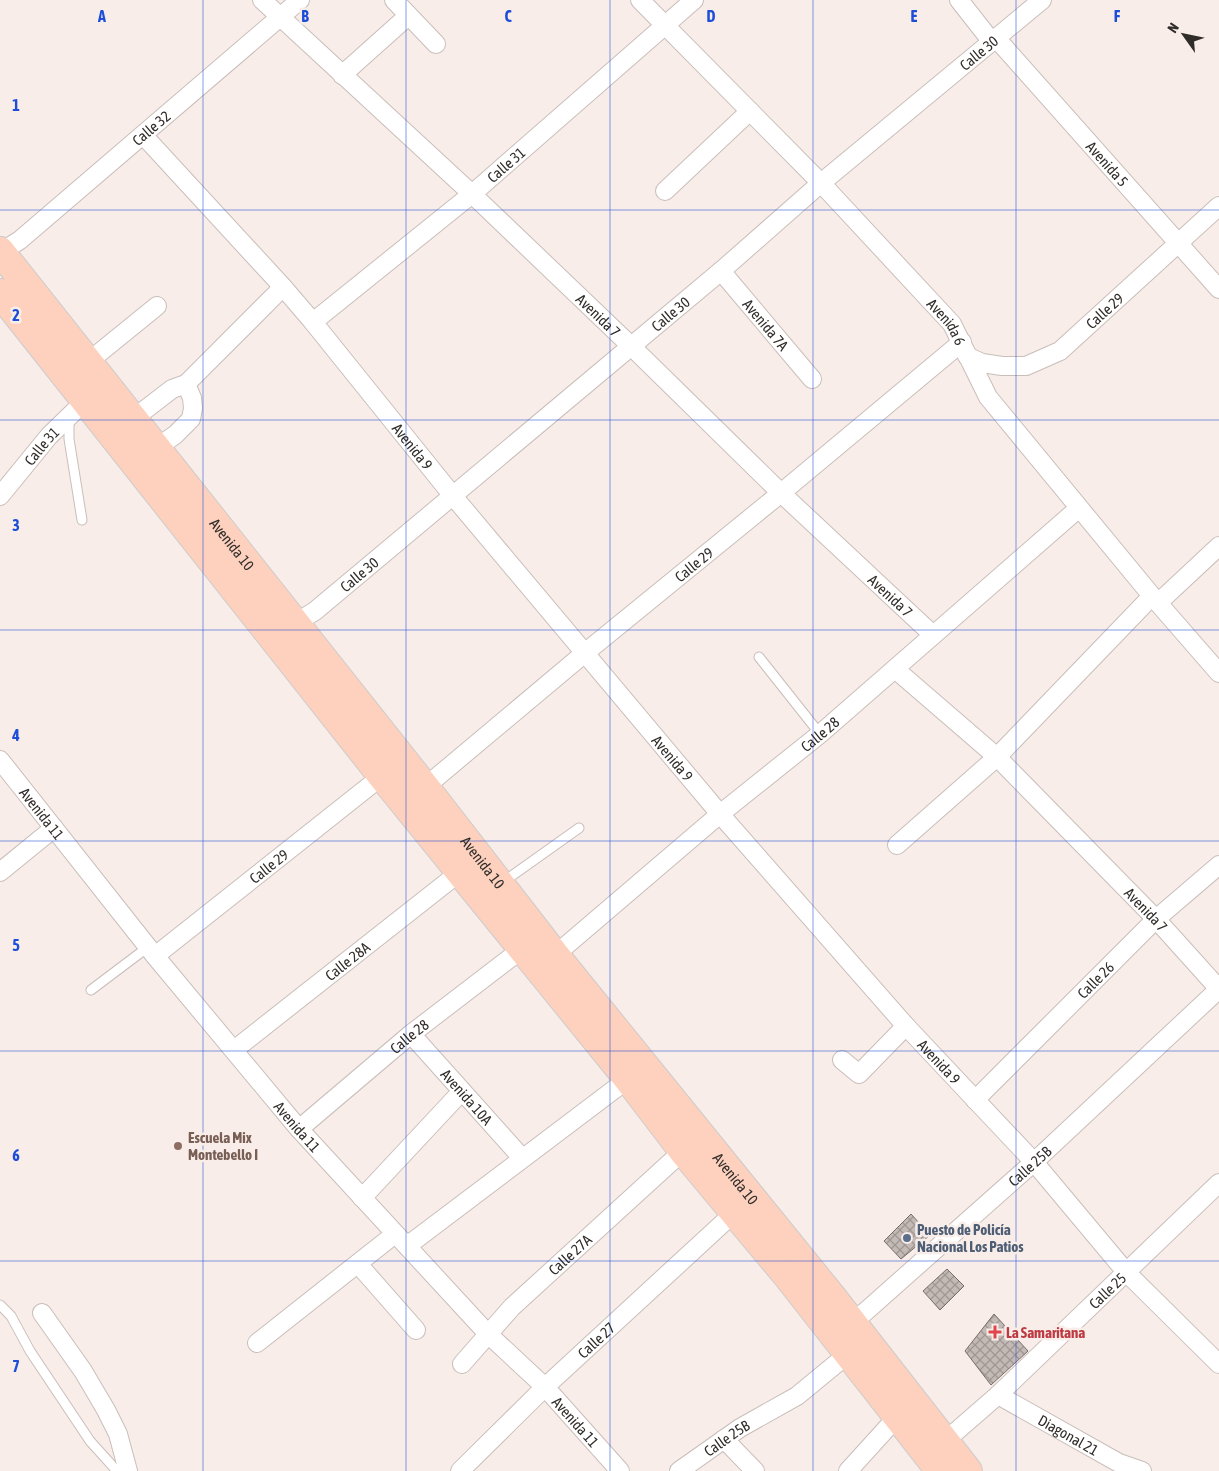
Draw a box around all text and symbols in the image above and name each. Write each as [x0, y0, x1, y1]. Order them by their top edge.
text: A [97, 7, 106, 25]
text: B [301, 7, 309, 25]
text: C [504, 7, 512, 25]
text: D [707, 7, 716, 25]
text: E [911, 7, 918, 25]
text: F [1114, 7, 1121, 25]
north arrow [1159, 10, 1209, 60]
text: N [1164, 20, 1182, 36]
street label: Calle 30 [956, 32, 1001, 73]
text: 1 [12, 96, 20, 114]
street label: Calle 32 [129, 107, 173, 149]
street label: Avenida 5 [1083, 138, 1132, 189]
street label: Calle 31 [483, 143, 528, 186]
street label: Calle 29 [1082, 289, 1127, 332]
street label: Avenida 7 [573, 290, 624, 340]
street label: Calle 30 [648, 293, 693, 334]
street label: Avenida 6 [924, 295, 969, 348]
street label: Avenida 7A [740, 296, 793, 354]
text: 2 [12, 306, 20, 324]
street label: Avenida 9 [389, 420, 436, 473]
street label: Calle 31 [20, 423, 62, 468]
street label: Avenida 10 [207, 515, 258, 573]
text: 3 [12, 516, 20, 534]
street label: Calle 29 [671, 544, 716, 585]
street label: Calle 30 [336, 553, 381, 595]
street label: Avenida 7 [865, 571, 916, 620]
street label: Calle 28 [797, 713, 842, 755]
text: 4 [11, 726, 20, 744]
street label: Avenida 9 [649, 732, 697, 784]
street label: Avenida 11 [17, 784, 68, 843]
street label: Avenida 10 [458, 833, 509, 892]
street label: Calle 29 [246, 845, 291, 886]
street label: Avenida 7 [1121, 884, 1171, 935]
text: 5 [12, 936, 20, 954]
street label: Calle 28A [321, 938, 373, 984]
street label: Calle 26 [1073, 958, 1117, 1002]
street label: Calle 28 [386, 1015, 432, 1057]
street label: Avenida 9 [915, 1036, 964, 1087]
street label: Avenida 10A [438, 1065, 497, 1128]
street label: Avenida 11 [271, 1098, 324, 1155]
place label: Escuela Mix Montebello I [188, 1129, 258, 1163]
marker: Escuela Mix Montebello I [172, 1140, 184, 1152]
street label: Calle 25B [1005, 1142, 1054, 1189]
text: 6 [12, 1146, 20, 1164]
street label: Avenida 10 [710, 1149, 762, 1208]
place label: Puesto de Policía Nacional Los Patios [917, 1221, 1024, 1255]
street label: Calle 27A [545, 1230, 595, 1278]
marker: Puesto de Policía Nacional Los Patios [901, 1232, 913, 1244]
street label: Calle 25 [1085, 1269, 1129, 1312]
street label: Calle 27 [574, 1319, 618, 1361]
place label: La Samaritana [1006, 1324, 1085, 1341]
marker: La Samaritana [988, 1325, 1002, 1339]
text: 7 [12, 1357, 20, 1375]
street label: Avenida 11 [549, 1393, 603, 1450]
street label: Diagonal 21 [1035, 1411, 1102, 1458]
street label: Calle 25B [700, 1416, 752, 1459]

